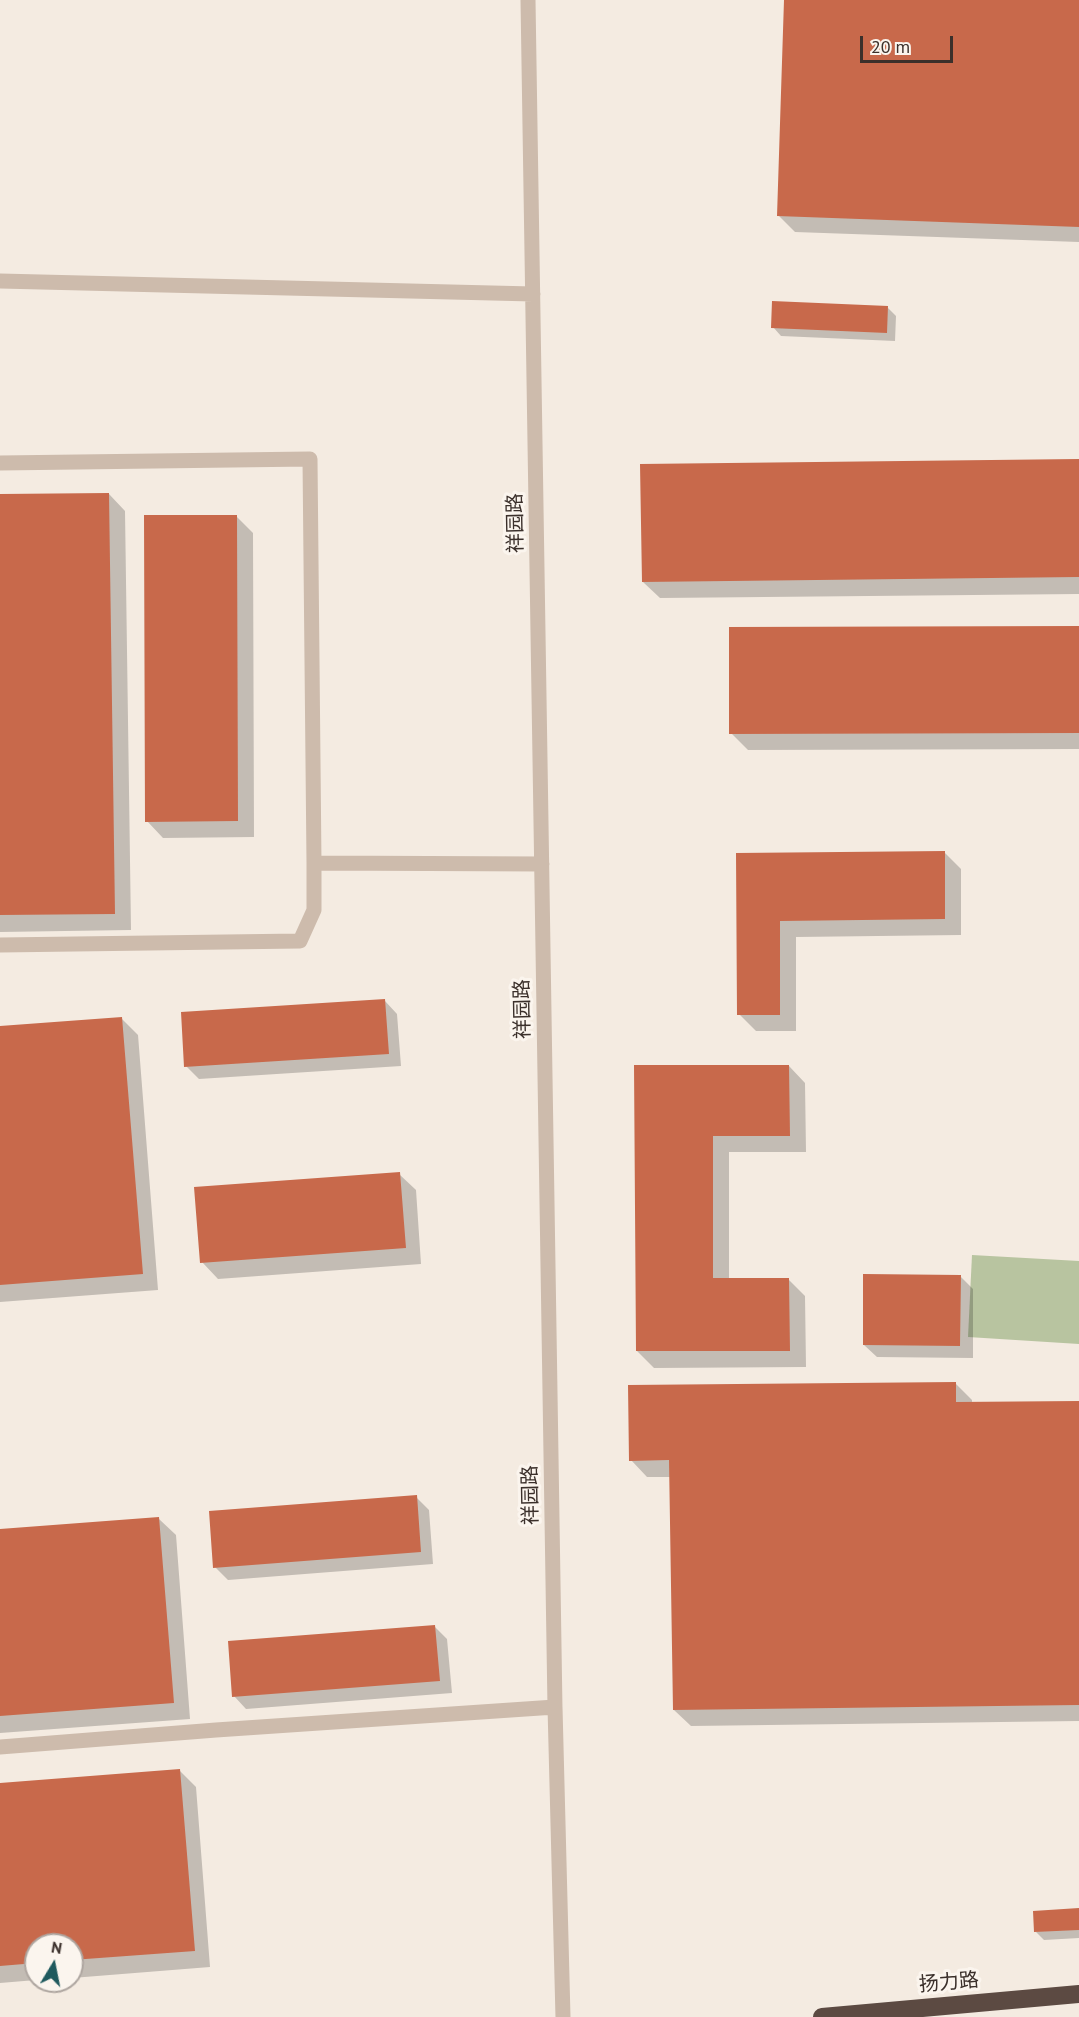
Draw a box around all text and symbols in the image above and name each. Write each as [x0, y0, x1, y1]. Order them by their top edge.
scale bar [863, 24, 956, 62]
text: 20 m [871, 35, 910, 58]
street label: 祥园路 [503, 493, 529, 553]
street label: 祥园路 [510, 979, 536, 1039]
street label: 祥园路 [518, 1465, 544, 1525]
north arrow [24, 1933, 84, 1993]
text: N [50, 1936, 64, 1958]
street label: 扬力路 [918, 1968, 980, 1998]

